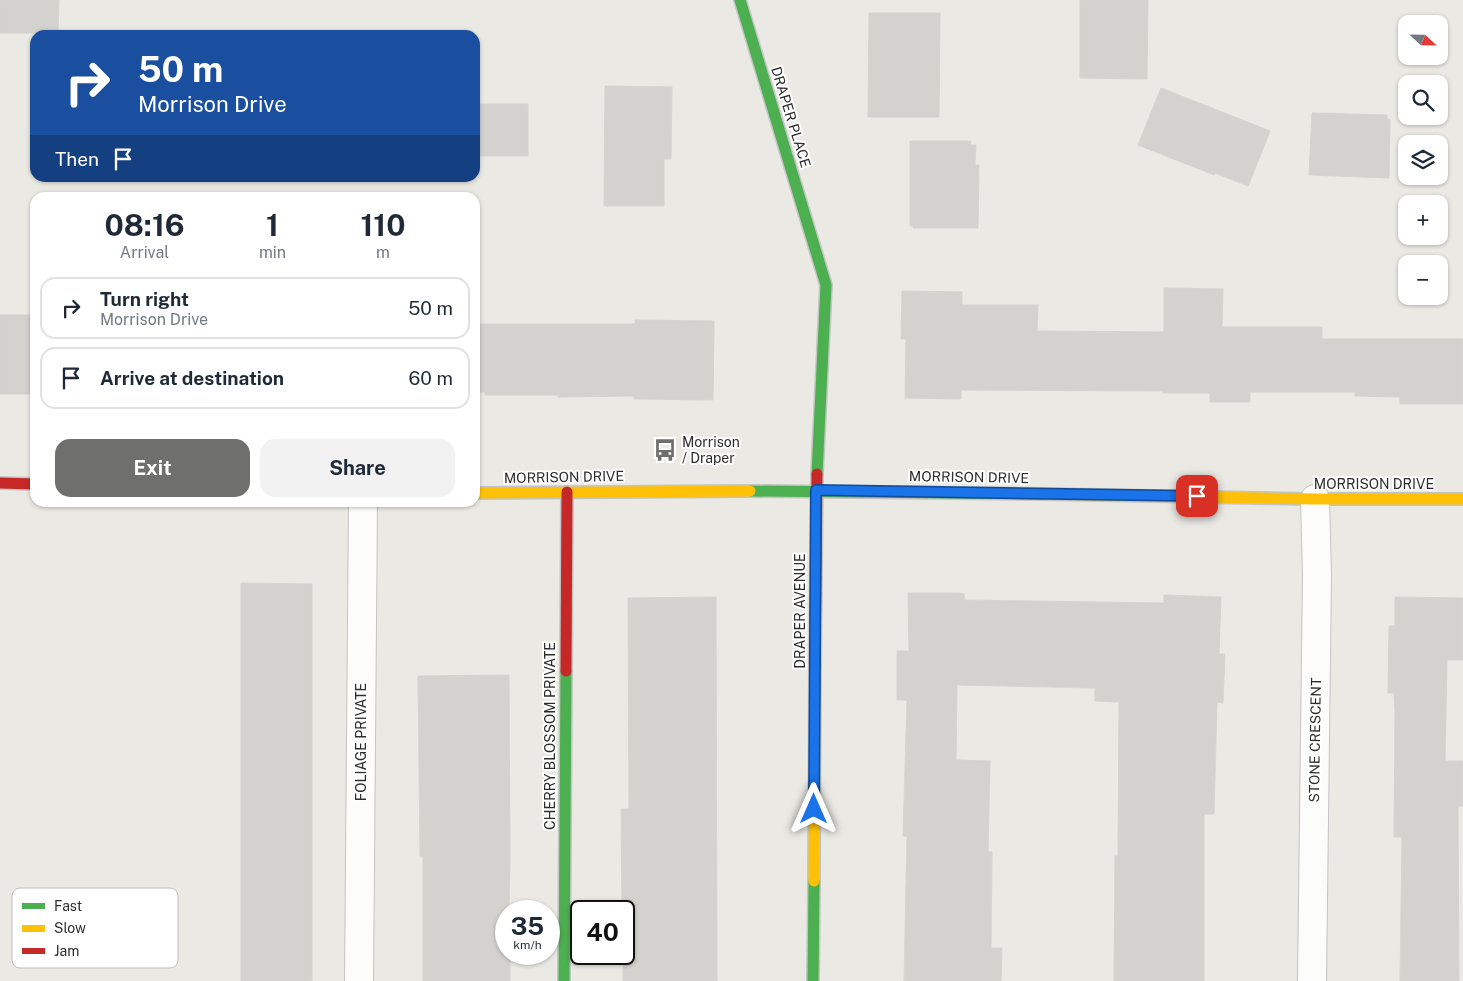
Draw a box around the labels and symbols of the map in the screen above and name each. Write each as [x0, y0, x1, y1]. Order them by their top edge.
north arrow [1398, 15, 1448, 65]
street label: DRAPER PLACE [768, 65, 814, 169]
place label: Morrison / Draper [682, 434, 740, 466]
bus stop icon: Morrison / Draper [652, 437, 678, 463]
street label: MORRISON DRIVE [504, 468, 624, 486]
street label: MORRISON DRIVE [909, 468, 1029, 486]
pin [1176, 475, 1218, 517]
street label: MORRISON DRIVE [1314, 476, 1434, 492]
street label: DRAPER AVENUE [792, 553, 808, 669]
street label: CHERRY BLOSSOM PRIVATE [542, 642, 558, 830]
street label: STONE CRESCENT [1306, 678, 1324, 802]
street label: FOLIAGE PRIVATE [353, 683, 369, 801]
position arrow [787, 782, 839, 834]
legend [12, 888, 178, 968]
text: Fast [54, 898, 82, 914]
speed limit sign: 40 [570, 900, 635, 965]
text: Slow [54, 920, 86, 936]
text: Jam [54, 943, 79, 959]

